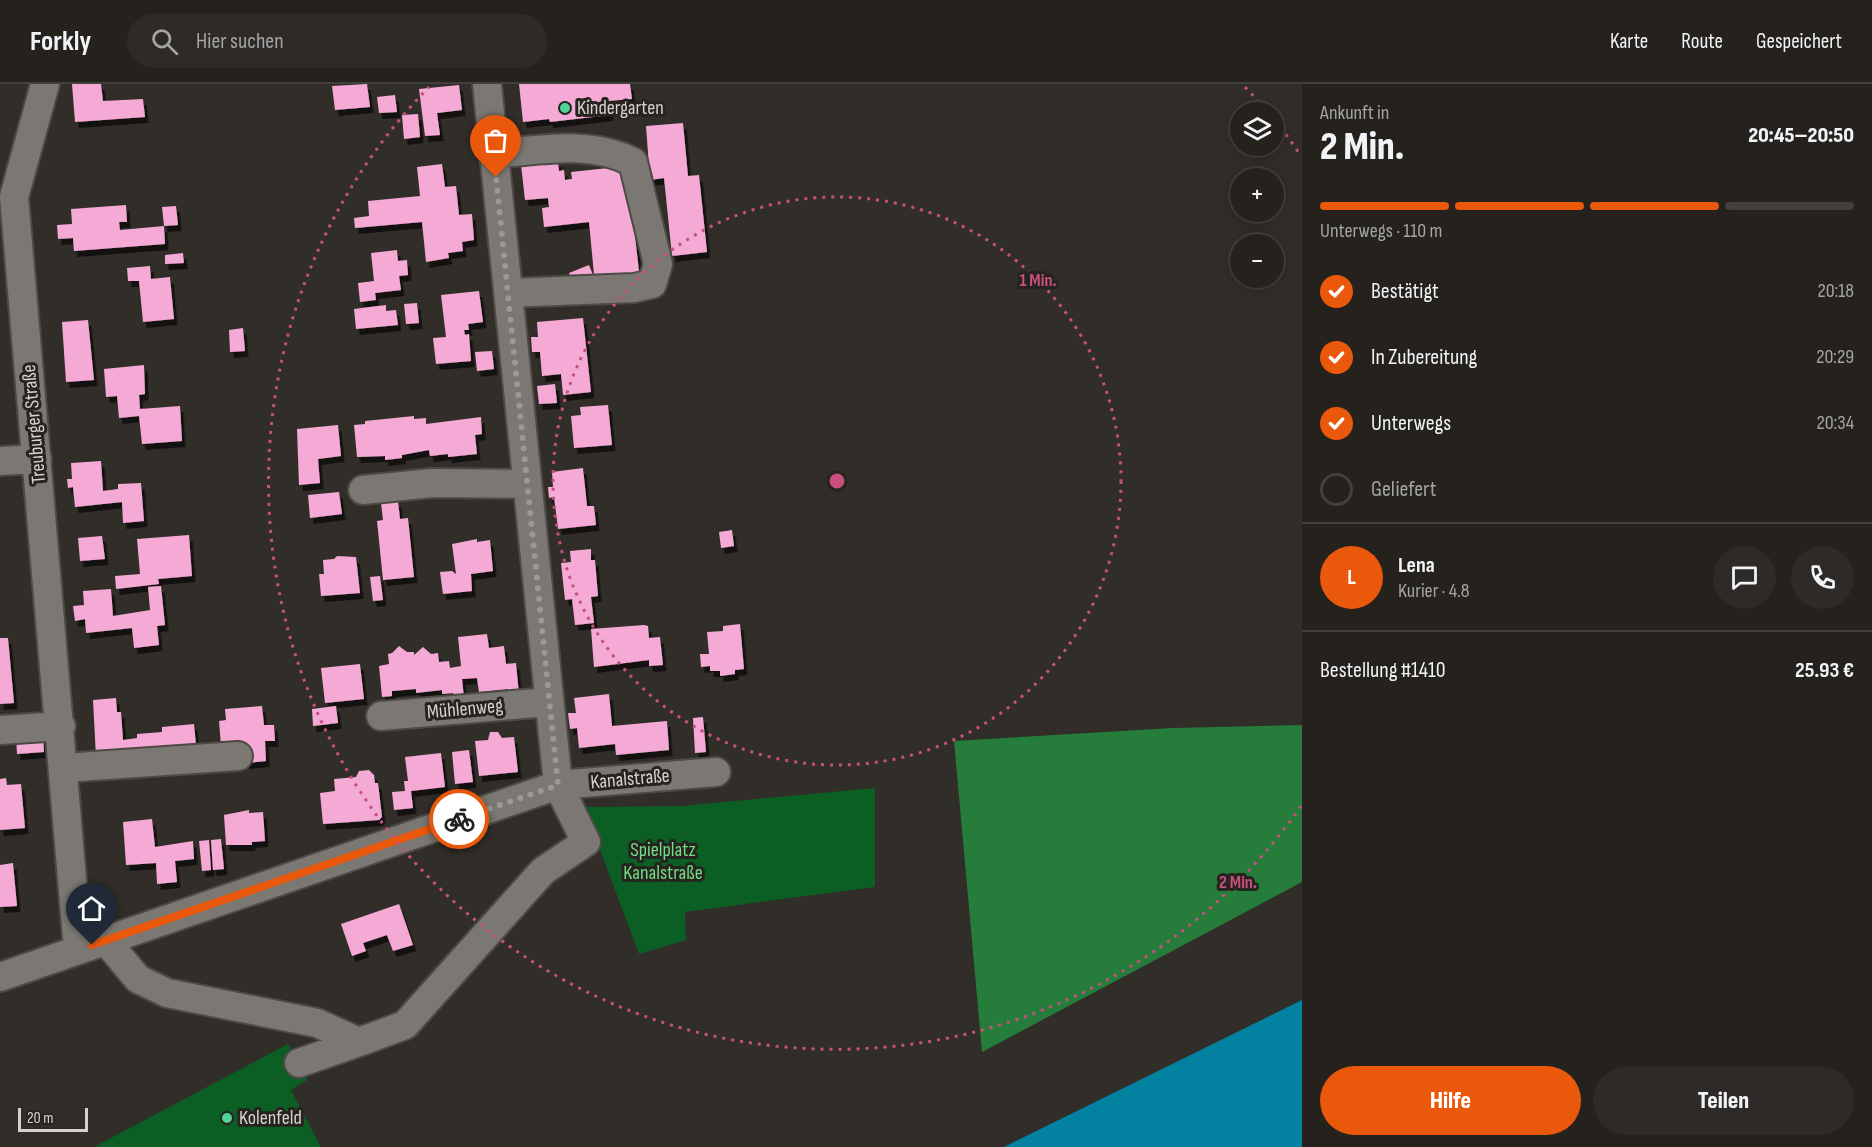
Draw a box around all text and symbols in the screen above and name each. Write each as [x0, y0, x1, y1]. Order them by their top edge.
search box [127, 14, 547, 68]
text: Forkly [30, 25, 91, 58]
icon: search [148, 25, 181, 58]
text: Hier suchen [196, 28, 284, 55]
text: Karte [1610, 29, 1648, 54]
text: Route [1681, 29, 1723, 54]
text: Gespeichert [1756, 29, 1842, 54]
place label: Kindergarten [577, 96, 664, 120]
marker: Kindergarten [558, 101, 572, 115]
text: Ankunft in [1320, 101, 1389, 125]
map controls [1230, 102, 1284, 288]
button: layers [1230, 102, 1284, 156]
pin [470, 115, 521, 177]
text: 20:45–20:50 [1748, 122, 1854, 149]
icon: bag [479, 124, 512, 157]
text: 2 Min. [1320, 124, 1404, 171]
button: + [1230, 168, 1284, 222]
text: Unterwegs · 110 m [1320, 219, 1442, 243]
button: − [1230, 234, 1284, 288]
text: 1 Min. [1019, 270, 1057, 291]
icon: check [1320, 275, 1353, 308]
text: Bestätigt [1371, 278, 1439, 305]
text: 20:18 [1818, 279, 1854, 303]
icon: check [1320, 341, 1353, 374]
text: In Zubereitung [1371, 344, 1477, 371]
text: 20:29 [1816, 345, 1854, 369]
street label: Treuburger Straße [17, 363, 51, 485]
icon: check [1320, 407, 1353, 440]
text: Unterwegs [1371, 410, 1451, 437]
text: 20:34 [1817, 411, 1854, 435]
centre of rings [827, 471, 847, 491]
text: Geliefert [1371, 476, 1436, 503]
button: chat [1713, 546, 1776, 609]
button: phone [1791, 546, 1854, 609]
text: Lena [1398, 552, 1435, 579]
text: L [1347, 564, 1356, 591]
text: Kurier · 4.8 [1398, 579, 1470, 603]
text: Bestellung #1410 [1320, 657, 1445, 684]
text: 25.93 € [1795, 657, 1854, 684]
street label: Mühlenweg [426, 694, 504, 724]
street label: Kanalstraße [589, 764, 671, 794]
courier [429, 789, 489, 849]
icon: bike [443, 803, 476, 836]
park label: Spielplatz Kanalstraße [623, 838, 703, 885]
text: 2 Min. [1219, 872, 1257, 893]
pin [66, 883, 117, 945]
icon: home [75, 892, 108, 925]
button: Hilfe [1320, 1066, 1581, 1135]
button: Teilen [1593, 1066, 1854, 1135]
scale bar [18, 1105, 88, 1132]
place label: Kolenfeld [239, 1106, 302, 1130]
text: 20 m [27, 1109, 54, 1128]
marker: Kolenfeld [220, 1111, 234, 1125]

